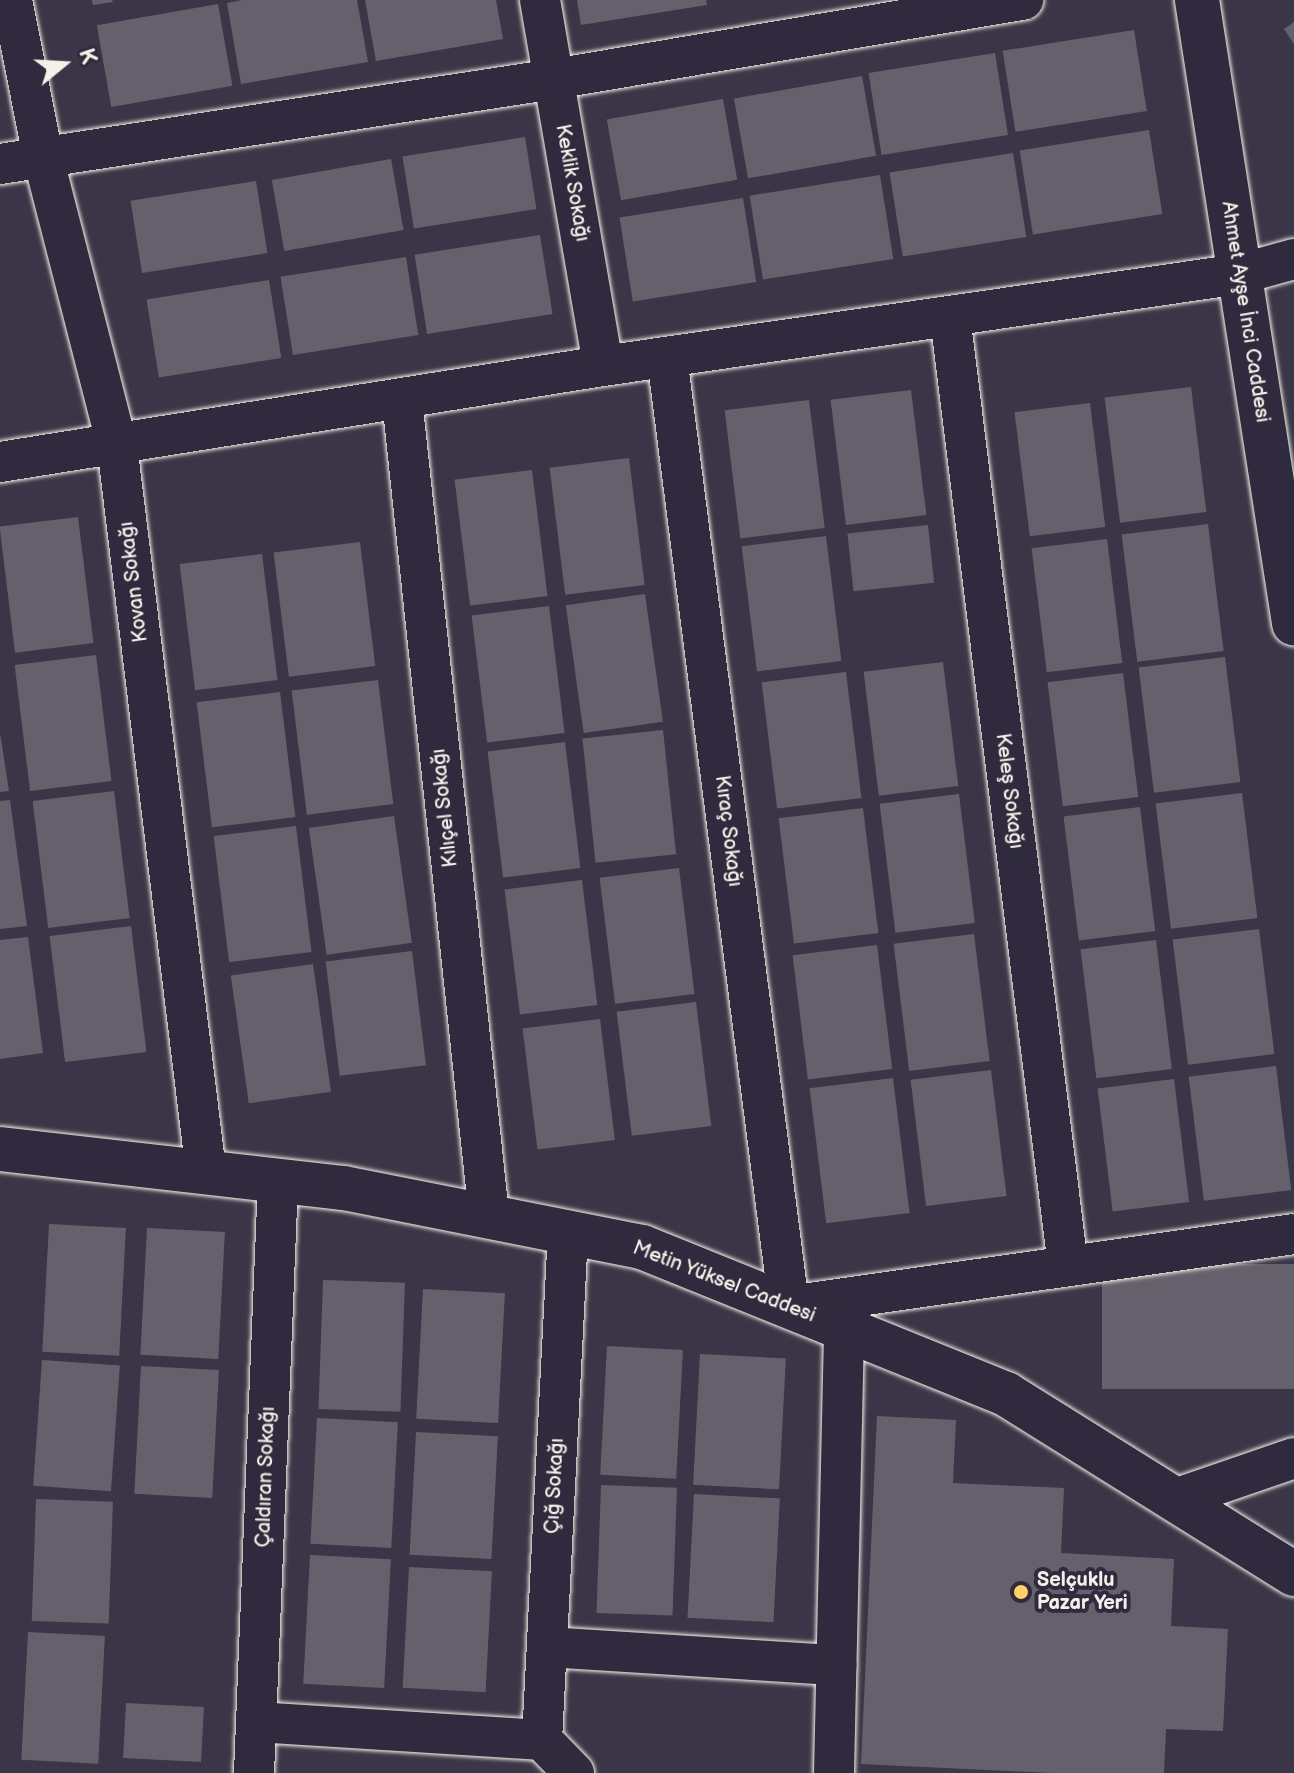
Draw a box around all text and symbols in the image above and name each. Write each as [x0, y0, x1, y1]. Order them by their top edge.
north arrow [24, 24, 104, 104]
text: K [72, 45, 102, 68]
street label: Keklik Sokağı [550, 122, 594, 244]
street label: Ahmet Ayşe İnci Caddesi [1216, 200, 1274, 424]
street label: Kovan Sokağı [115, 520, 153, 644]
street label: Keleş Sokağı [990, 732, 1028, 850]
street label: Kılıçel Sokağı [427, 747, 463, 869]
street label: Kıraç Sokağı [709, 774, 747, 888]
street label: Metin Yüksel Caddesi [629, 1236, 819, 1328]
street label: Çaldıran Sokağı [252, 1406, 280, 1548]
street label: Çığ Sokağı [540, 1437, 570, 1535]
place label: Selçuklu Pazar Yeri [1037, 1568, 1128, 1615]
marker: Selçuklu Pazar Yeri [1012, 1583, 1030, 1601]

